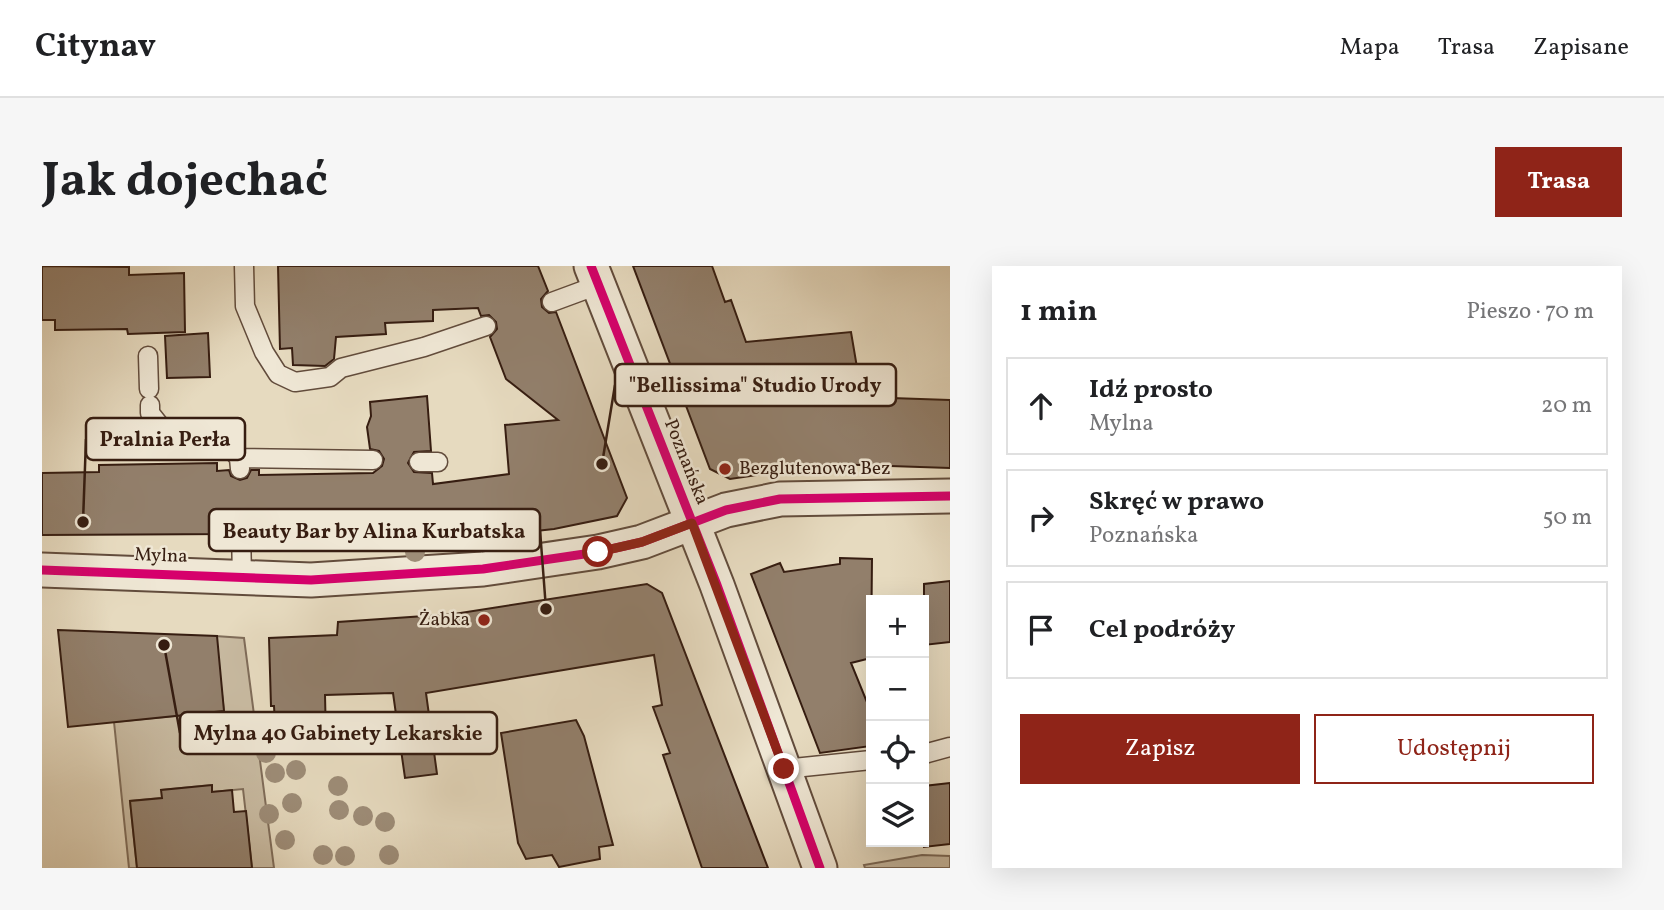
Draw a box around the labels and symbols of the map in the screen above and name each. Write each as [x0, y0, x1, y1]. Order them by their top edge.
callout: "Bellissima" Studio Urody [615, 364, 896, 406]
text: "Bellissima" Studio Urody [629, 372, 882, 401]
street label: Poznańska [657, 415, 715, 509]
callout: Pralnia Perła [86, 418, 245, 460]
text: Pralnia Perła [99, 426, 231, 455]
place label: Bezglutenowa Bez [739, 456, 891, 482]
marker: Bezglutenowa Bez [717, 461, 733, 477]
callout: Beauty Bar by Alina Kurbatska [209, 509, 540, 551]
text: Beauty Bar by Alina Kurbatska [223, 518, 525, 547]
route start [582, 536, 613, 567]
street label: Mylna [134, 542, 188, 570]
place label: Żabka [419, 607, 470, 633]
marker: Żabka [476, 612, 492, 628]
callout: Mylna 40 Gabinety Lekarskie [180, 712, 497, 754]
text: Mylna 40 Gabinety Lekarskie [193, 720, 483, 749]
route end [768, 753, 799, 784]

